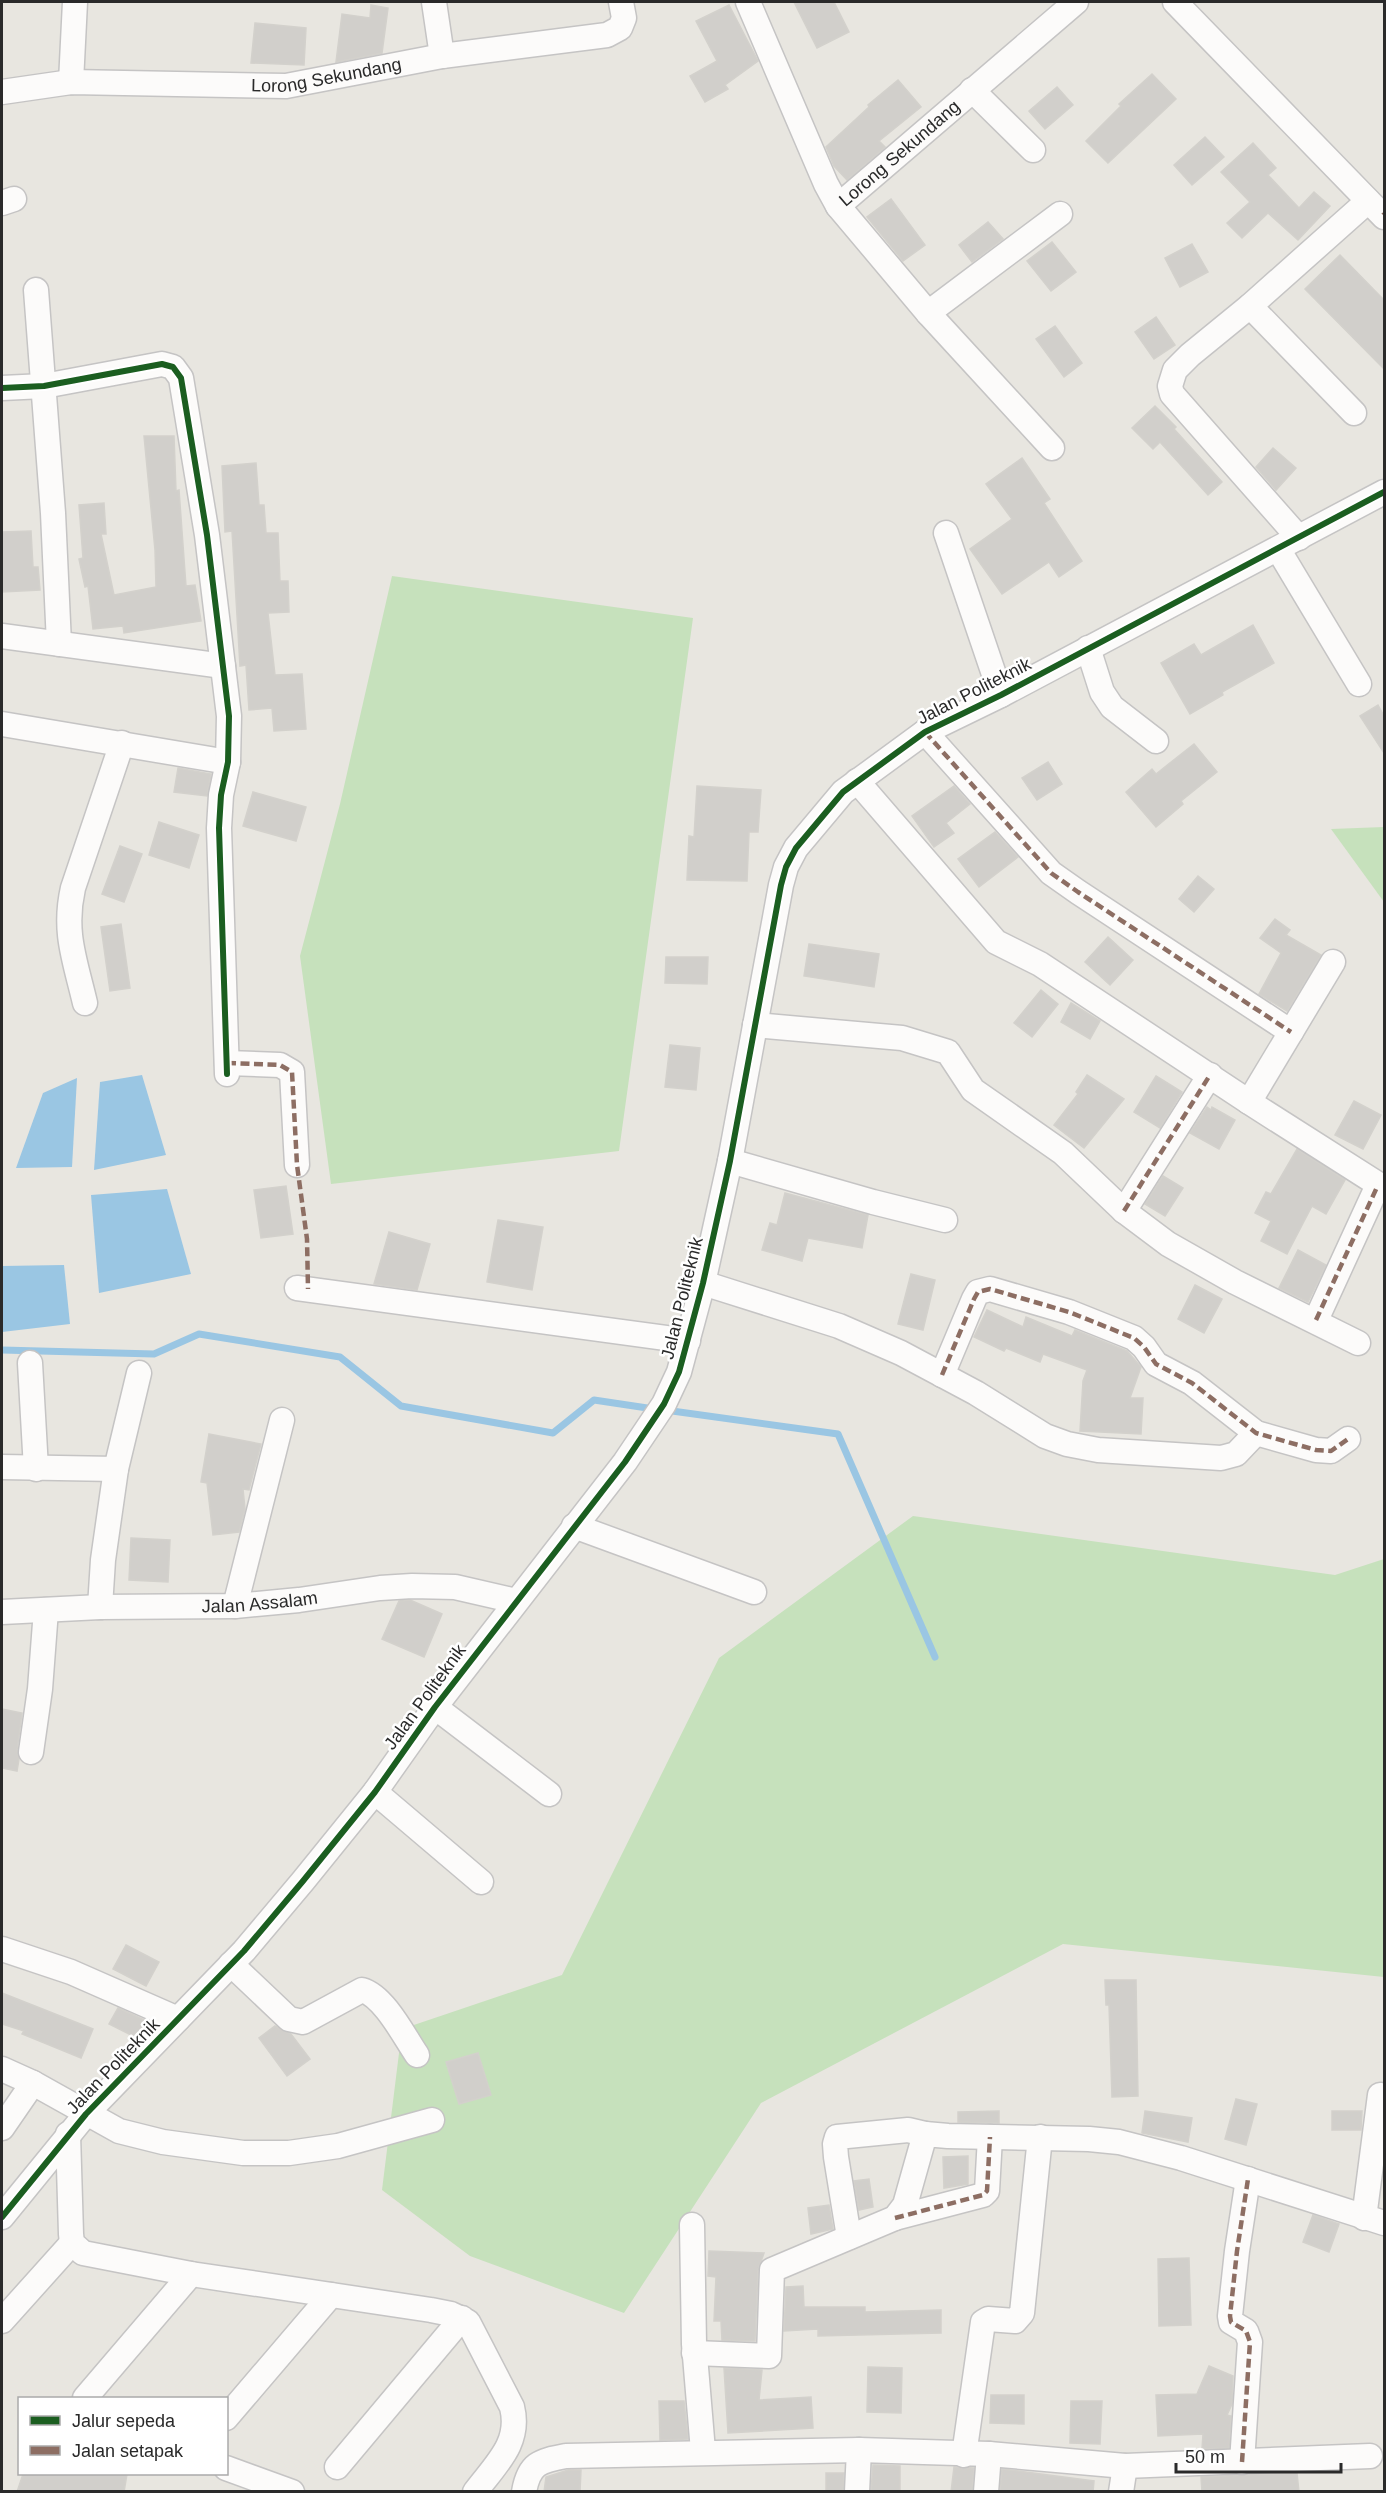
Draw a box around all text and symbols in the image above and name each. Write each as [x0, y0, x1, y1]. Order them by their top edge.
street label: Lorong Sekundang [251, 54, 403, 96]
street label: Lorong Sekundang [835, 96, 964, 210]
street label: Jalan Politeknik [914, 653, 1035, 728]
street label: Jalan Politeknik [657, 1234, 707, 1361]
street label: Jalan Assalam [202, 1587, 319, 1616]
street label: Jalan Politeknik [380, 1640, 470, 1753]
street label: Jalan Politeknik [62, 2013, 164, 2118]
legend [18, 2397, 228, 2475]
text: Jalur sepeda [72, 2411, 176, 2431]
scale bar [1176, 2436, 1341, 2474]
text: Jalan setapak [72, 2441, 184, 2461]
text: 50 m [1185, 2447, 1225, 2467]

